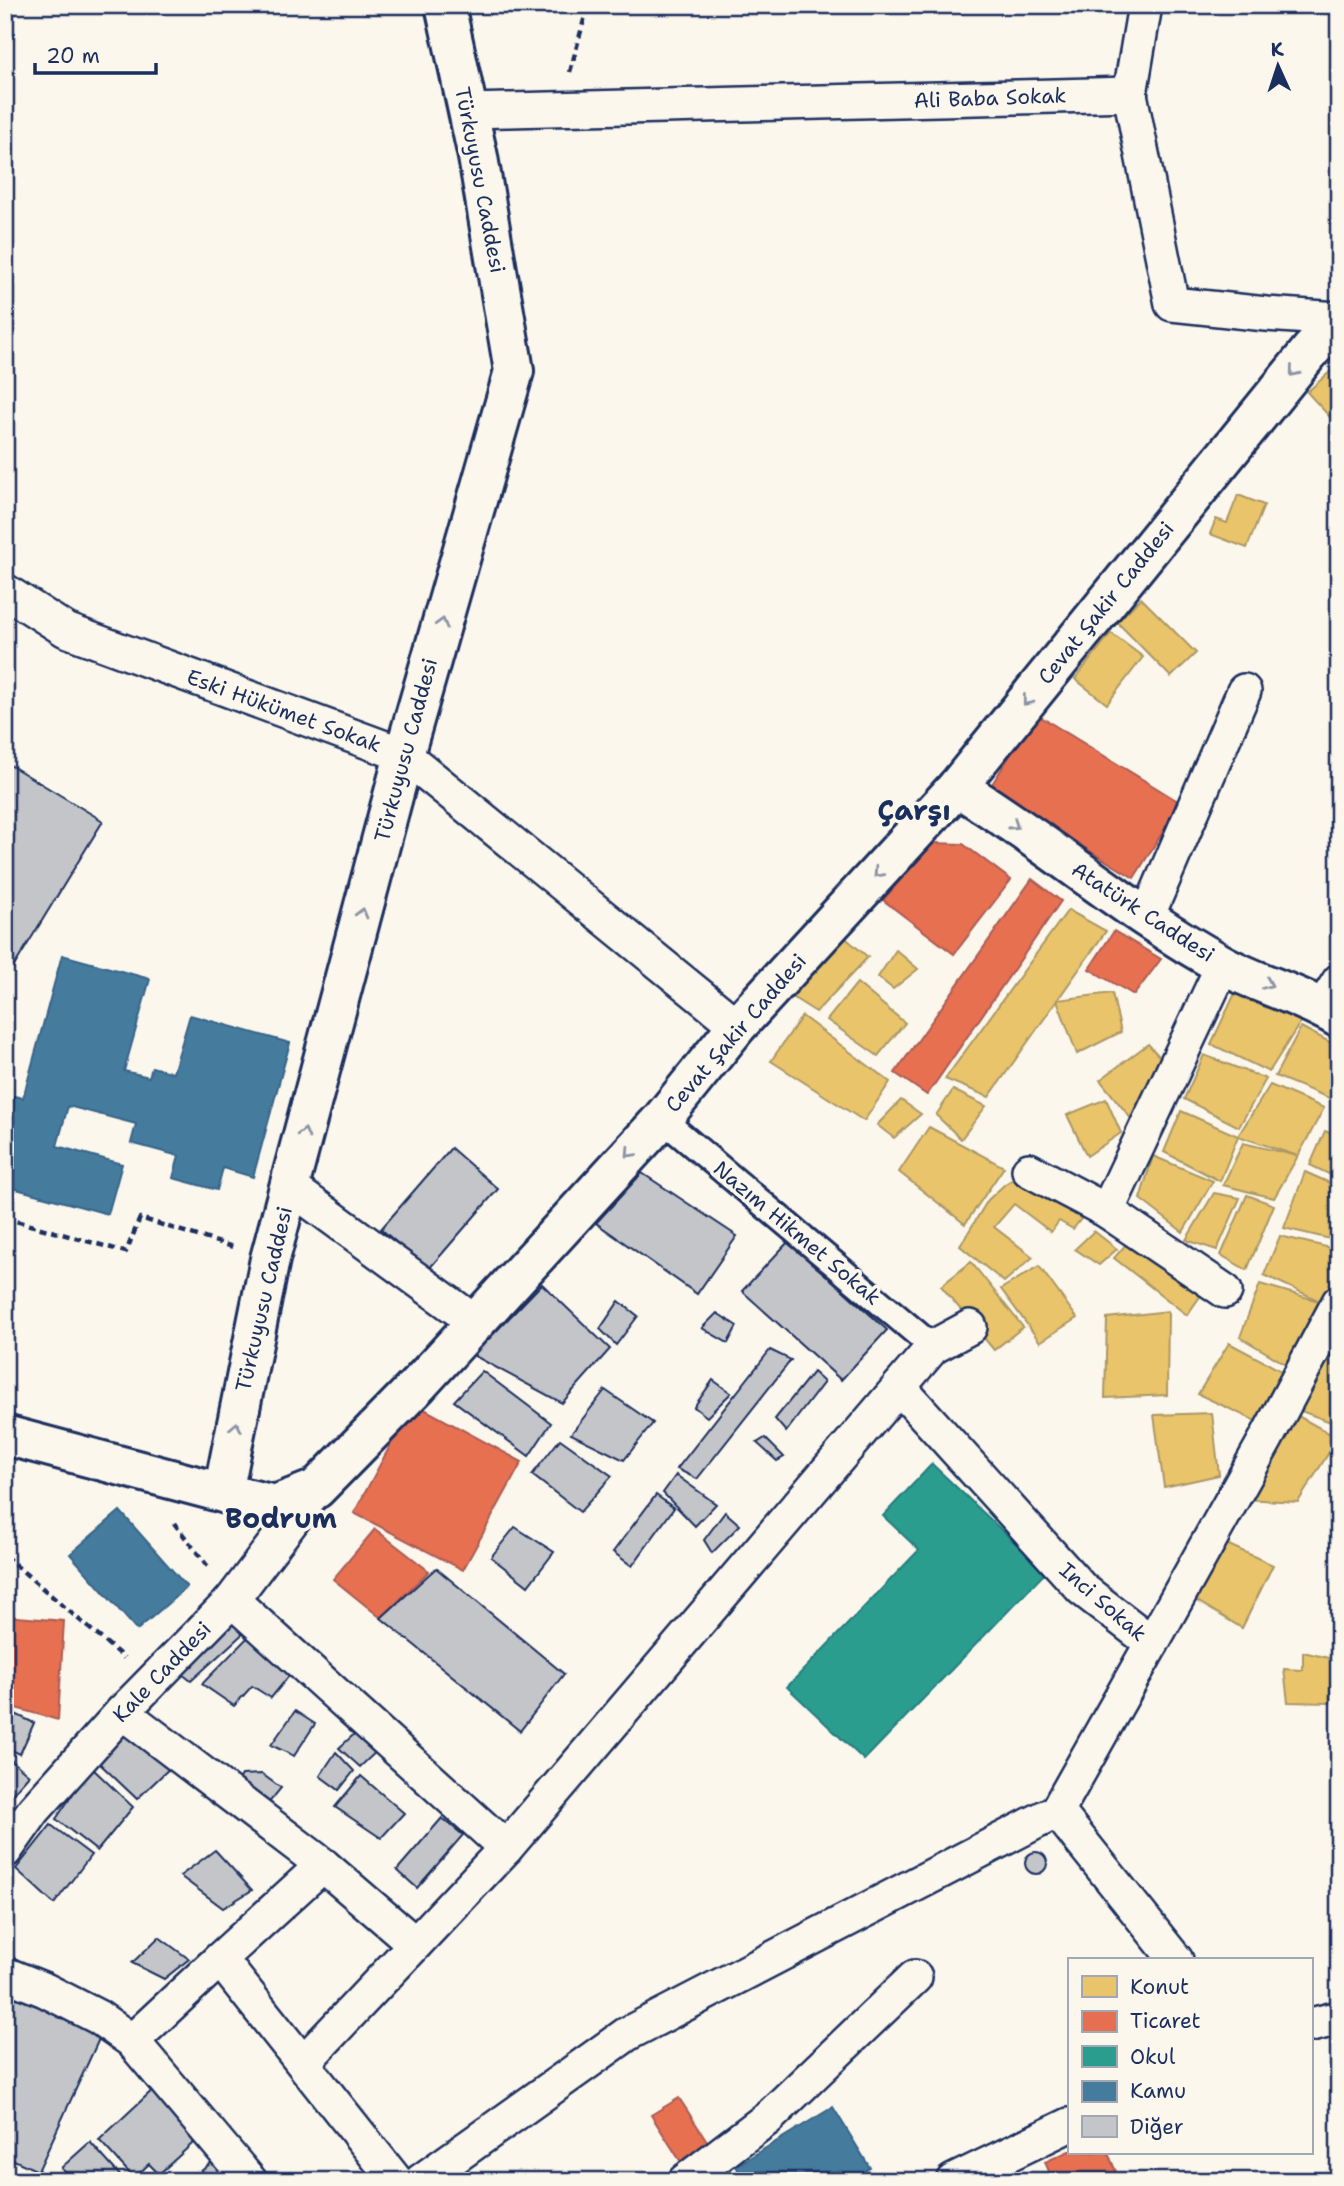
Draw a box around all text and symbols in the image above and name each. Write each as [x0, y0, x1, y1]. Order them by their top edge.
scale bar [35, 32, 156, 76]
north arrow [1242, 32, 1312, 102]
text: K [1270, 37, 1284, 62]
text: 20 m [46, 42, 100, 70]
street label: Ali Baba Sokak [913, 81, 1067, 115]
street label: Türkuyusu Caddesi [448, 84, 512, 276]
one-way arrow [1289, 364, 1302, 376]
street label: Cevat Şakir Caddesi [1032, 516, 1180, 690]
one-way arrow [433, 617, 448, 629]
street label: Türkuyusu Caddesi [368, 655, 444, 845]
street label: Eski Hükümet Sokak [183, 663, 385, 759]
one-way arrow [1023, 692, 1035, 705]
district label: Çarşı [877, 791, 951, 829]
one-way arrow [1006, 817, 1019, 829]
street label: Atatürk Caddesi [1066, 855, 1220, 969]
one-way arrow [874, 865, 886, 878]
one-way arrow [354, 908, 368, 920]
street label: Cevat Şakir Caddesi [659, 948, 813, 1118]
one-way arrow [1262, 976, 1274, 990]
one-way arrow [296, 1128, 310, 1140]
one-way arrow [626, 1145, 639, 1158]
street label: Nazım Hikmet Sokak [707, 1155, 887, 1311]
street label: Türkuyusu Caddesi [229, 1204, 299, 1394]
one-way arrow [228, 1421, 243, 1433]
district label: Bodrum [225, 1499, 337, 1537]
street label: Inci Sokak [1053, 1556, 1153, 1648]
street label: Kale Caddesi [107, 1615, 217, 1729]
legend [1068, 1958, 1312, 2154]
text: Konut [1130, 1973, 1189, 2001]
text: Ticaret [1130, 2007, 1201, 2035]
text: Okul [1130, 2043, 1176, 2071]
text: Kamu [1130, 2077, 1186, 2105]
text: Diğer [1130, 2113, 1184, 2141]

